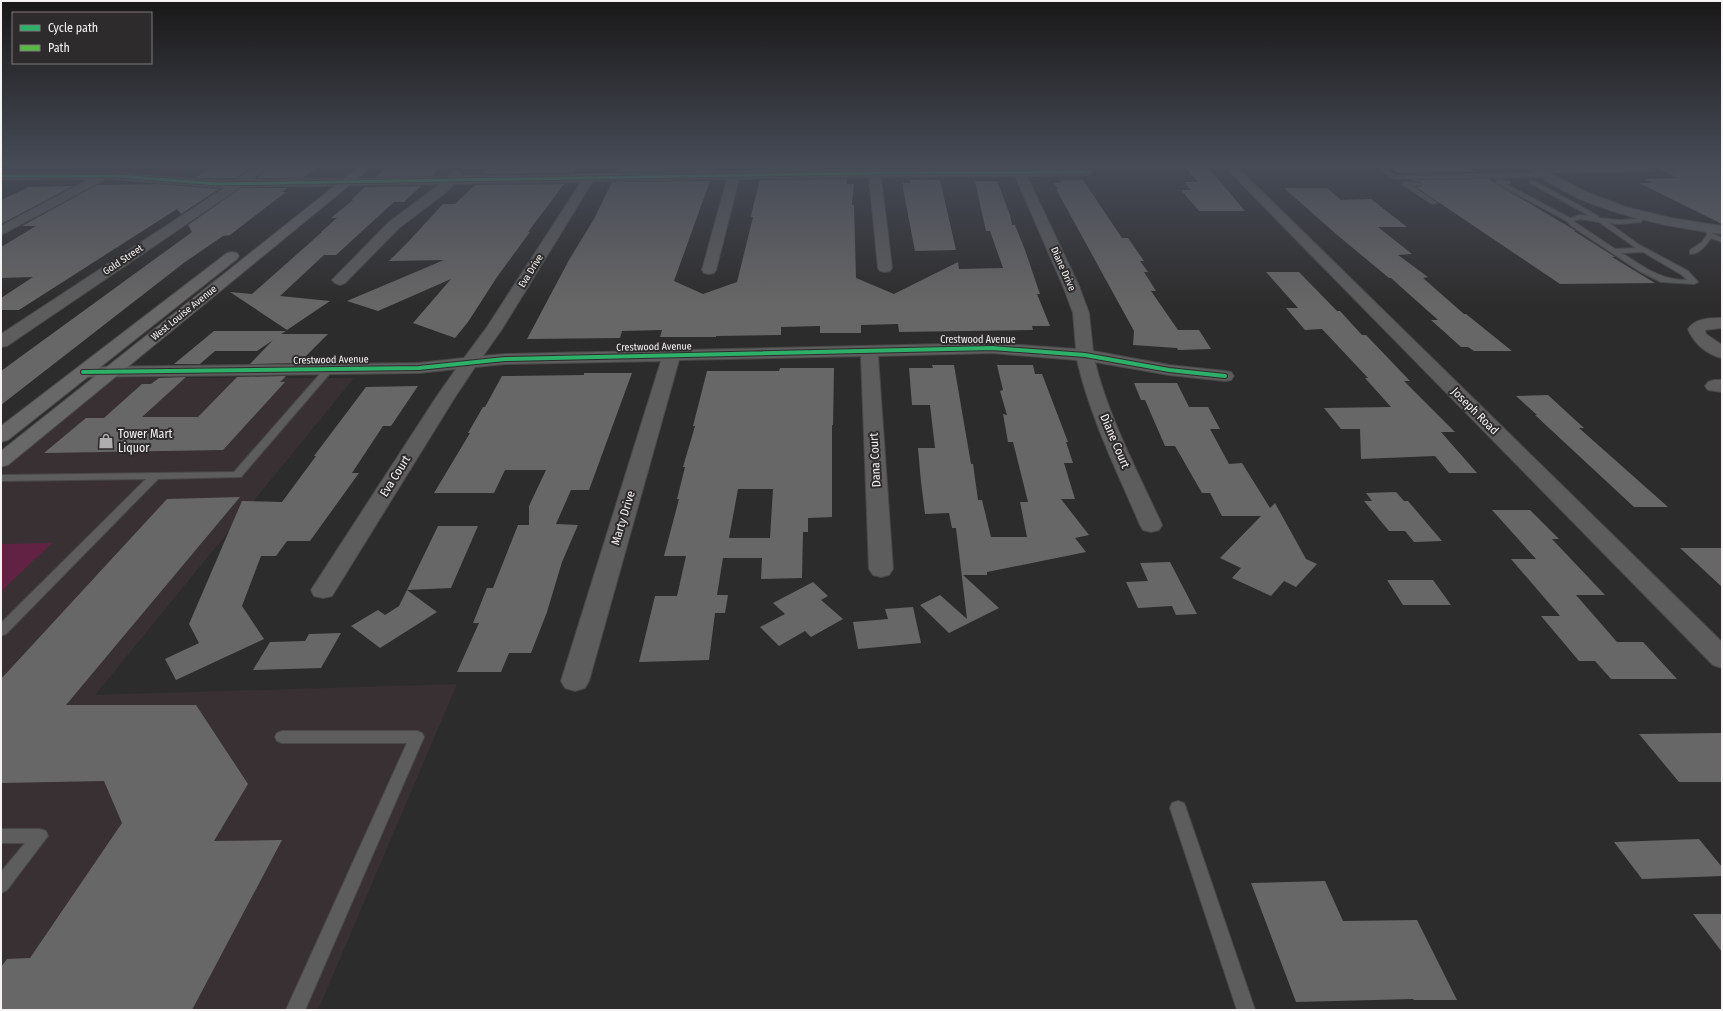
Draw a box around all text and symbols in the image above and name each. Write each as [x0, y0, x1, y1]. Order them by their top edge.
legend [12, 12, 152, 64]
text: Cycle path [48, 21, 98, 35]
text: Path [48, 41, 70, 55]
street label: Gold Street [101, 242, 146, 278]
street label: Diane Drive [1048, 245, 1078, 293]
street label: Eva Drive [516, 252, 546, 290]
street label: West Louise Avenue [149, 283, 219, 343]
street label: Crestwood Avenue [940, 334, 1016, 346]
street label: Crestwood Avenue [616, 340, 692, 354]
street label: Crestwood Avenue [293, 353, 369, 367]
street label: Joseph Road [1448, 384, 1502, 438]
street label: Diane Court [1097, 412, 1133, 470]
place label: Tower Mart Liquor [118, 427, 173, 455]
shop icon: Tower Mart Liquor [97, 432, 115, 450]
street label: Dana Court [867, 432, 883, 487]
street label: Eva Court [377, 453, 413, 499]
street label: Marty Drive [608, 489, 638, 547]

